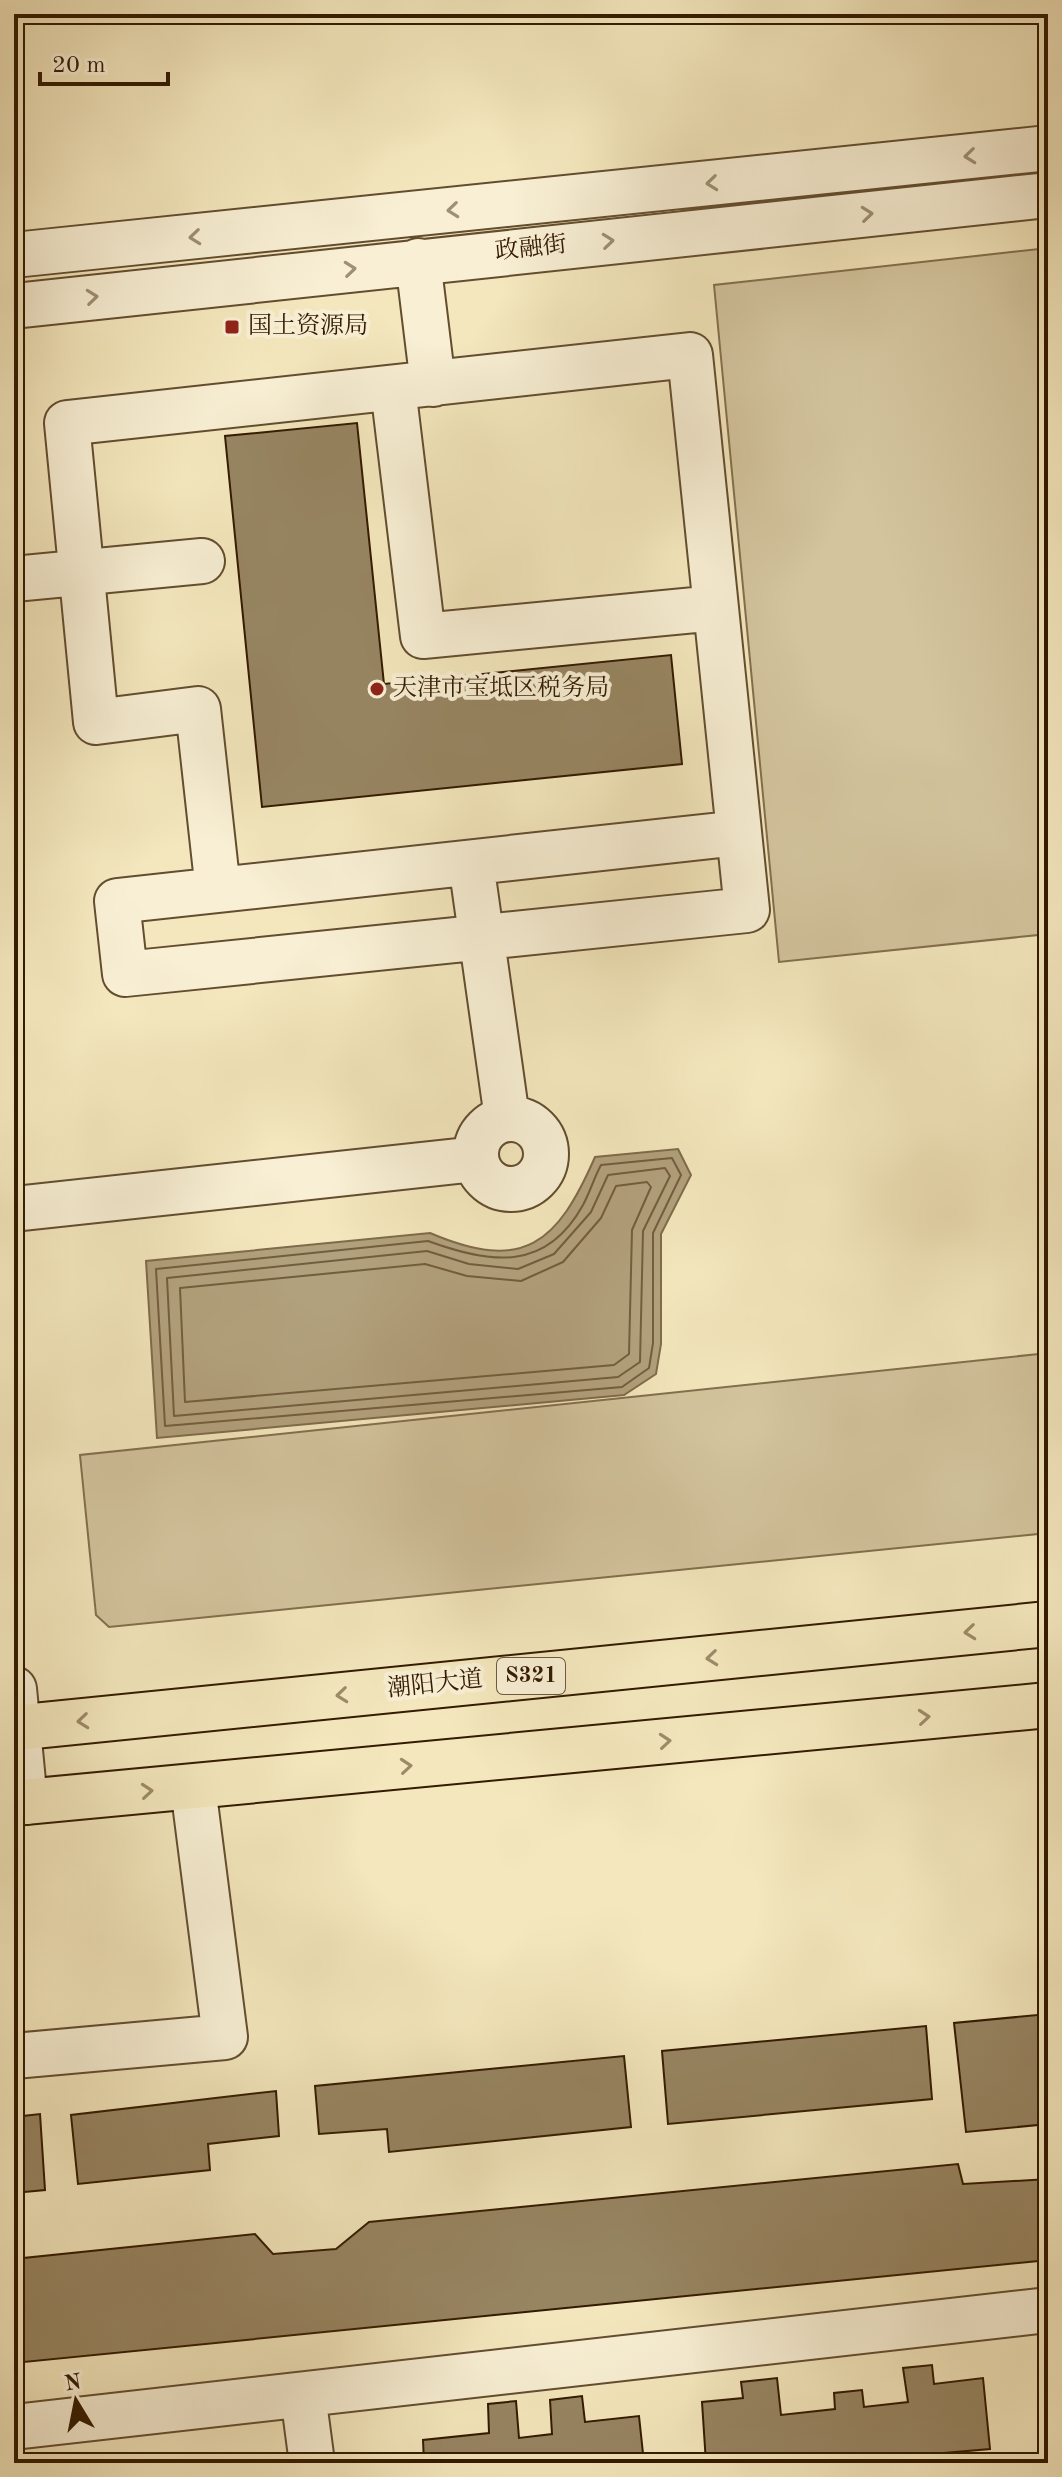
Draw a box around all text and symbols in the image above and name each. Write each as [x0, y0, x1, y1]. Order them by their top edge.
scale bar [40, 36, 168, 86]
text: 20 m [52, 54, 106, 78]
one-way arrow [963, 148, 976, 165]
one-way arrow [705, 174, 718, 191]
one-way arrow [446, 201, 459, 218]
one-way arrow [861, 206, 874, 223]
one-way arrow [188, 228, 201, 245]
street label: 政融街 [494, 230, 568, 265]
one-way arrow [602, 233, 615, 250]
one-way arrow [344, 260, 357, 277]
one-way arrow [85, 289, 98, 306]
place label: 国土资源局 [248, 312, 368, 339]
marker: 国土资源局 [223, 318, 241, 336]
place label: 天津市宝坻区税务局 [393, 674, 609, 701]
marker: 天津市宝坻区税务局 [368, 680, 386, 698]
one-way arrow [963, 1623, 976, 1640]
one-way arrow [705, 1649, 718, 1666]
road number: S321 [497, 1658, 565, 1694]
street label: 潮阳大道 [386, 1665, 484, 1702]
one-way arrow [335, 1686, 348, 1703]
one-way arrow [918, 1708, 931, 1725]
one-way arrow [76, 1712, 89, 1729]
one-way arrow [659, 1733, 672, 1750]
one-way arrow [400, 1758, 413, 1775]
one-way arrow [141, 1783, 154, 1800]
north arrow [36, 2361, 116, 2441]
text: N [63, 2371, 83, 2396]

